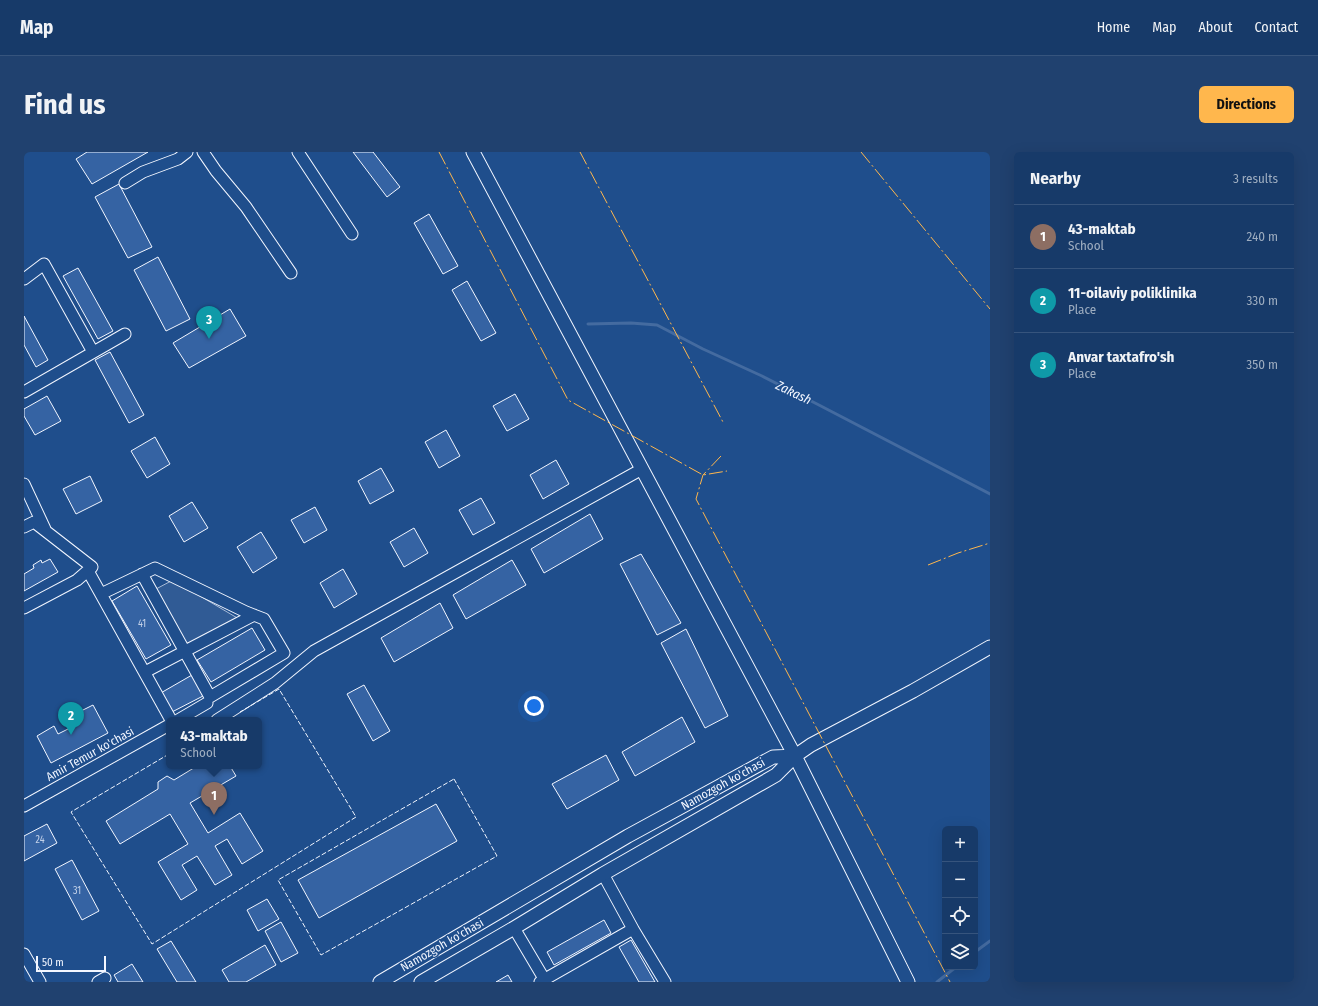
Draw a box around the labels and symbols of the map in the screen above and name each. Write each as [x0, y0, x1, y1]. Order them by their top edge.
pin: 3 [196, 306, 222, 339]
water label: Zakash [773, 377, 814, 408]
house number: 41 [138, 618, 146, 630]
your location [524, 696, 544, 716]
pin: 2 [58, 702, 84, 735]
street label: Amir Temur ko'chasi [44, 724, 136, 784]
street label: Namozgoh ko'chasi [679, 755, 767, 813]
pin: 1 [201, 782, 227, 815]
house number: 24 [35, 834, 45, 846]
house number: 31 [73, 885, 81, 897]
street label: Namozgoh ko'chasi [398, 916, 486, 974]
scale bar [36, 954, 106, 973]

